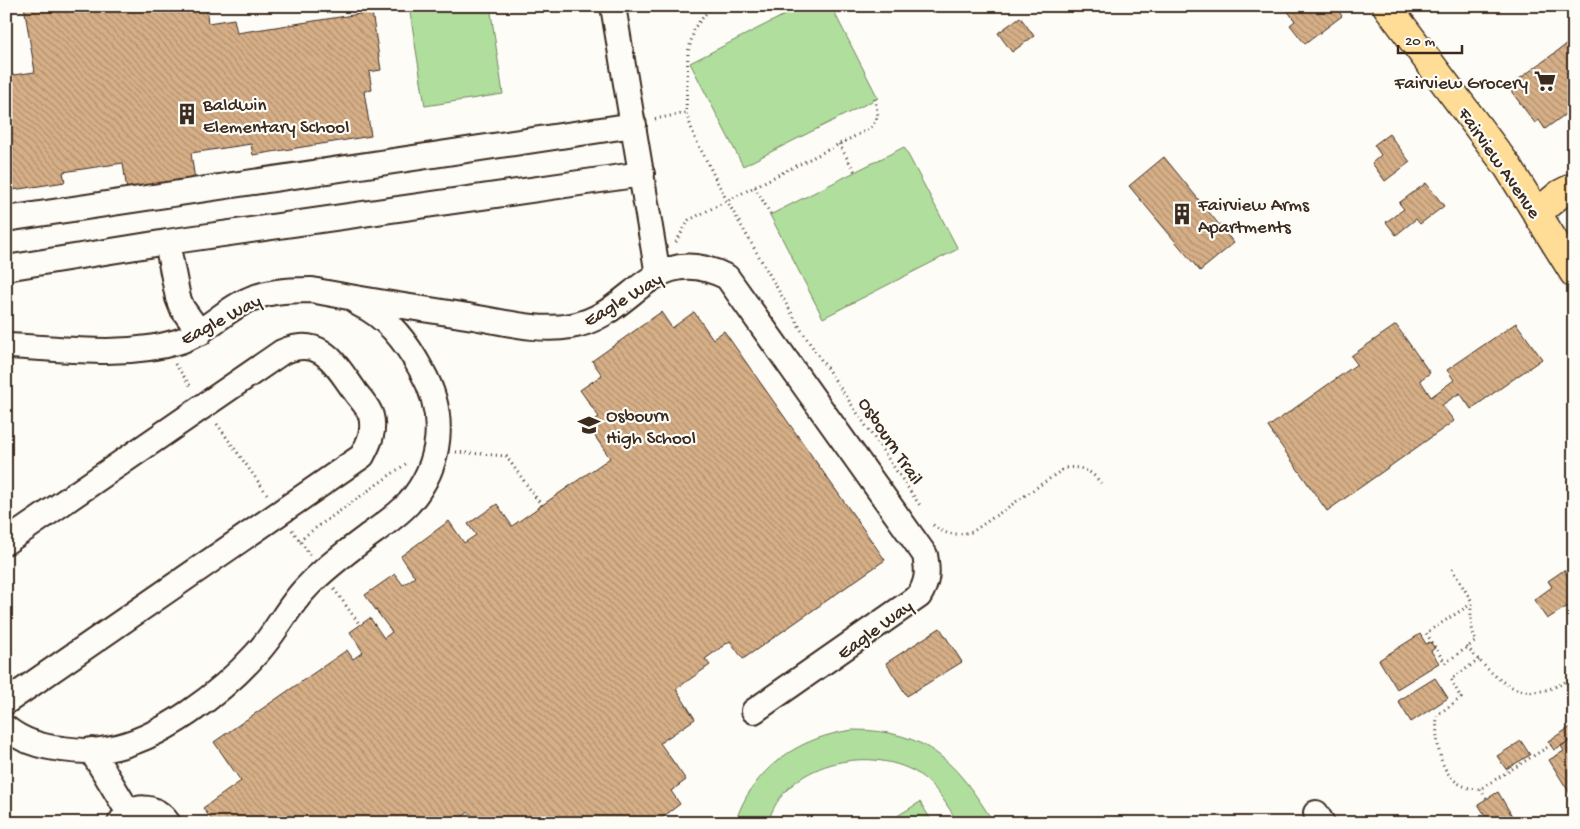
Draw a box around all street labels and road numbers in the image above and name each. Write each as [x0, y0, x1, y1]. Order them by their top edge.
street label: Fairview Avenue [1451, 103, 1545, 224]
street label: Eagle Way [580, 268, 668, 333]
street label: Eagle Way [178, 290, 266, 352]
street label: Osbourn Trail [851, 394, 927, 490]
street label: Eagle Way [834, 595, 919, 666]

